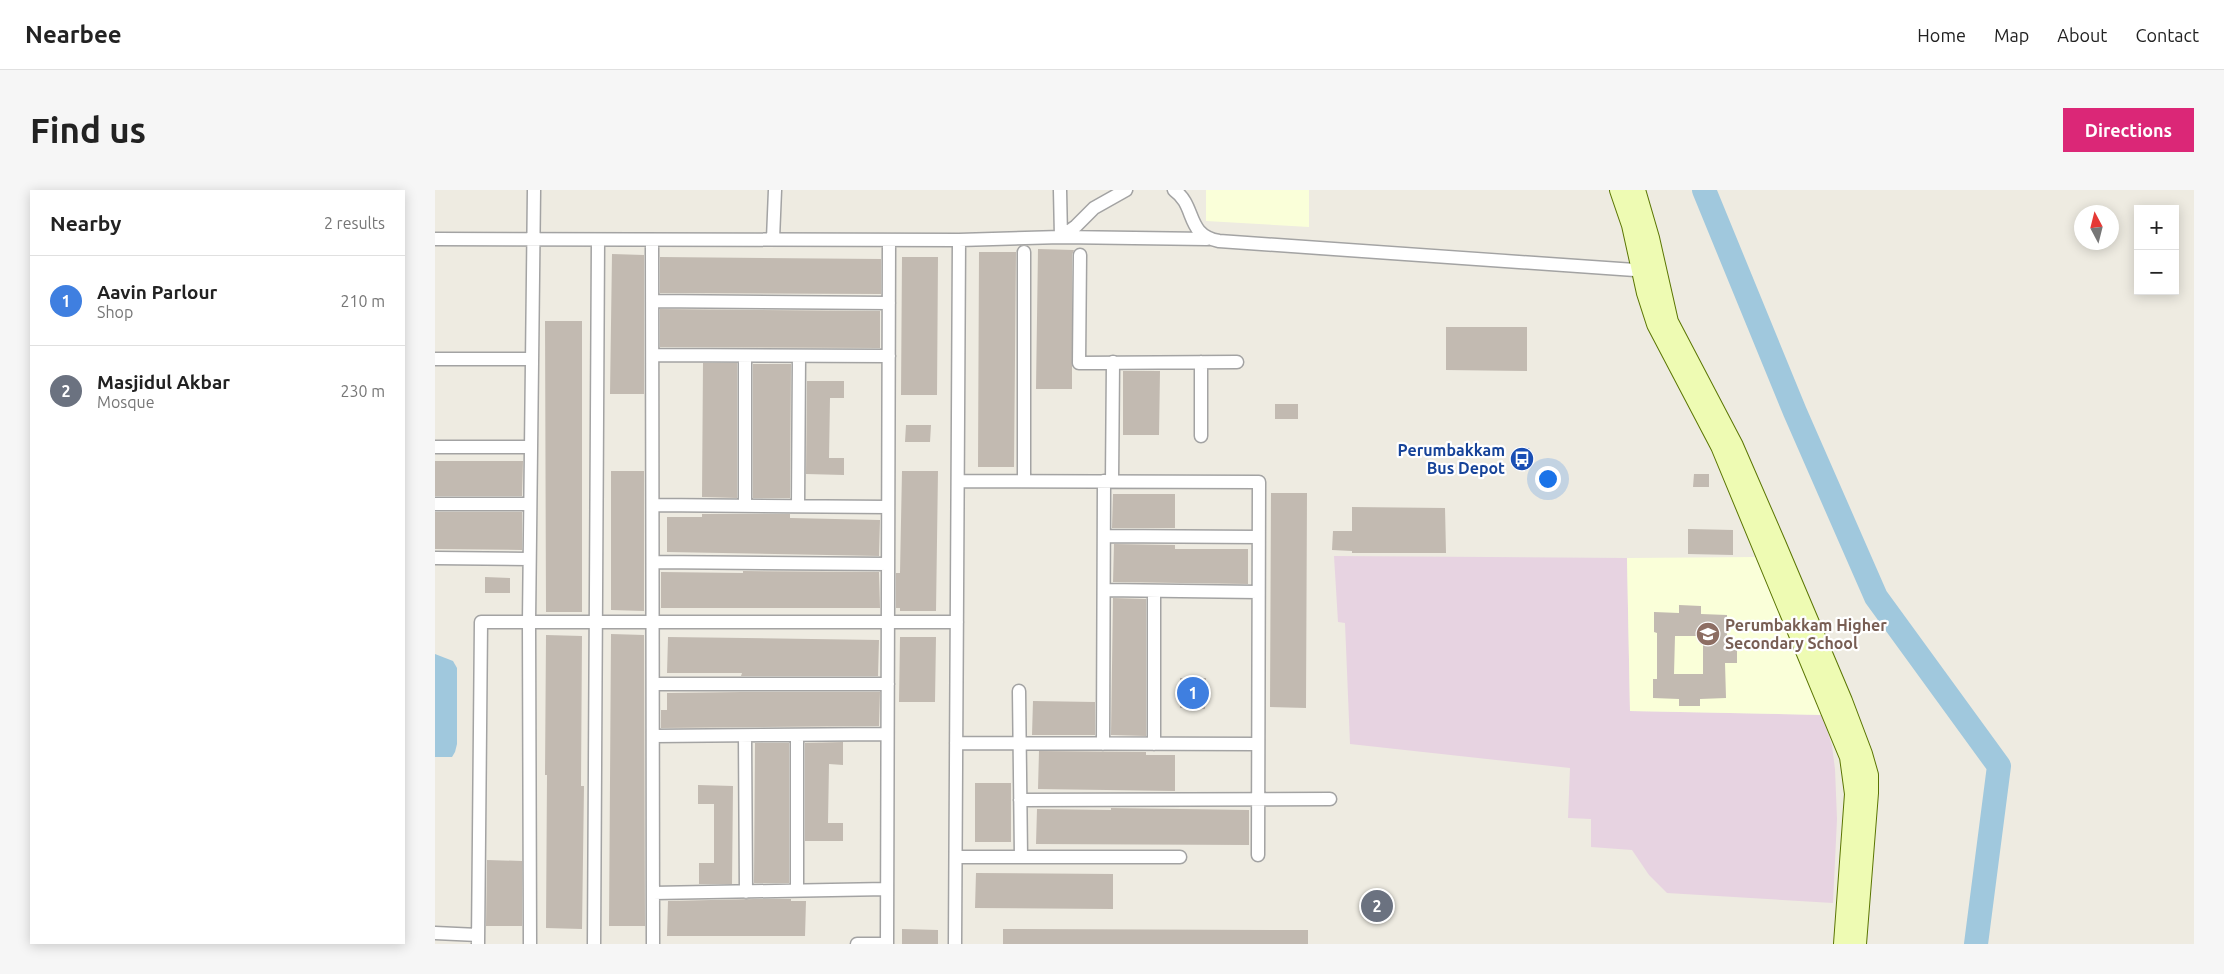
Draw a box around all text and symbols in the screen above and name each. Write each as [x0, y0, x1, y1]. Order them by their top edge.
text: Nearbee [25, 21, 122, 48]
text: Home [1917, 25, 1966, 45]
text: Map [1994, 25, 2029, 45]
text: About [2057, 25, 2107, 45]
text: Contact [2135, 25, 2199, 45]
button: Directions [2063, 108, 2194, 152]
text: Find us [30, 110, 146, 150]
north arrow [2074, 205, 2119, 250]
map controls [2134, 205, 2179, 295]
button: + [2134, 205, 2179, 250]
text: Nearby [50, 211, 121, 235]
text: 2 results [324, 214, 385, 232]
button: − [2134, 250, 2179, 295]
text: Aavin Parlour [97, 281, 217, 303]
text: 1 [61, 292, 71, 310]
text: 210 m [340, 292, 385, 310]
text: Shop [97, 303, 133, 321]
text: Masjidul Akbar [97, 371, 230, 393]
text: 2 [61, 382, 71, 400]
text: 230 m [340, 382, 385, 400]
text: Mosque [97, 393, 155, 411]
place label: Perumbakkam Bus Depot [1398, 441, 1505, 477]
bus stop icon: Perumbakkam Bus Depot [1509, 446, 1535, 472]
your location [1535, 466, 1561, 492]
place label: Perumbakkam Higher Secondary School [1725, 616, 1887, 652]
school or university icon: Perumbakkam Higher Secondary School [1695, 621, 1721, 647]
pin: 1 [1177, 674, 1209, 712]
pin: 2 [1361, 887, 1393, 925]

